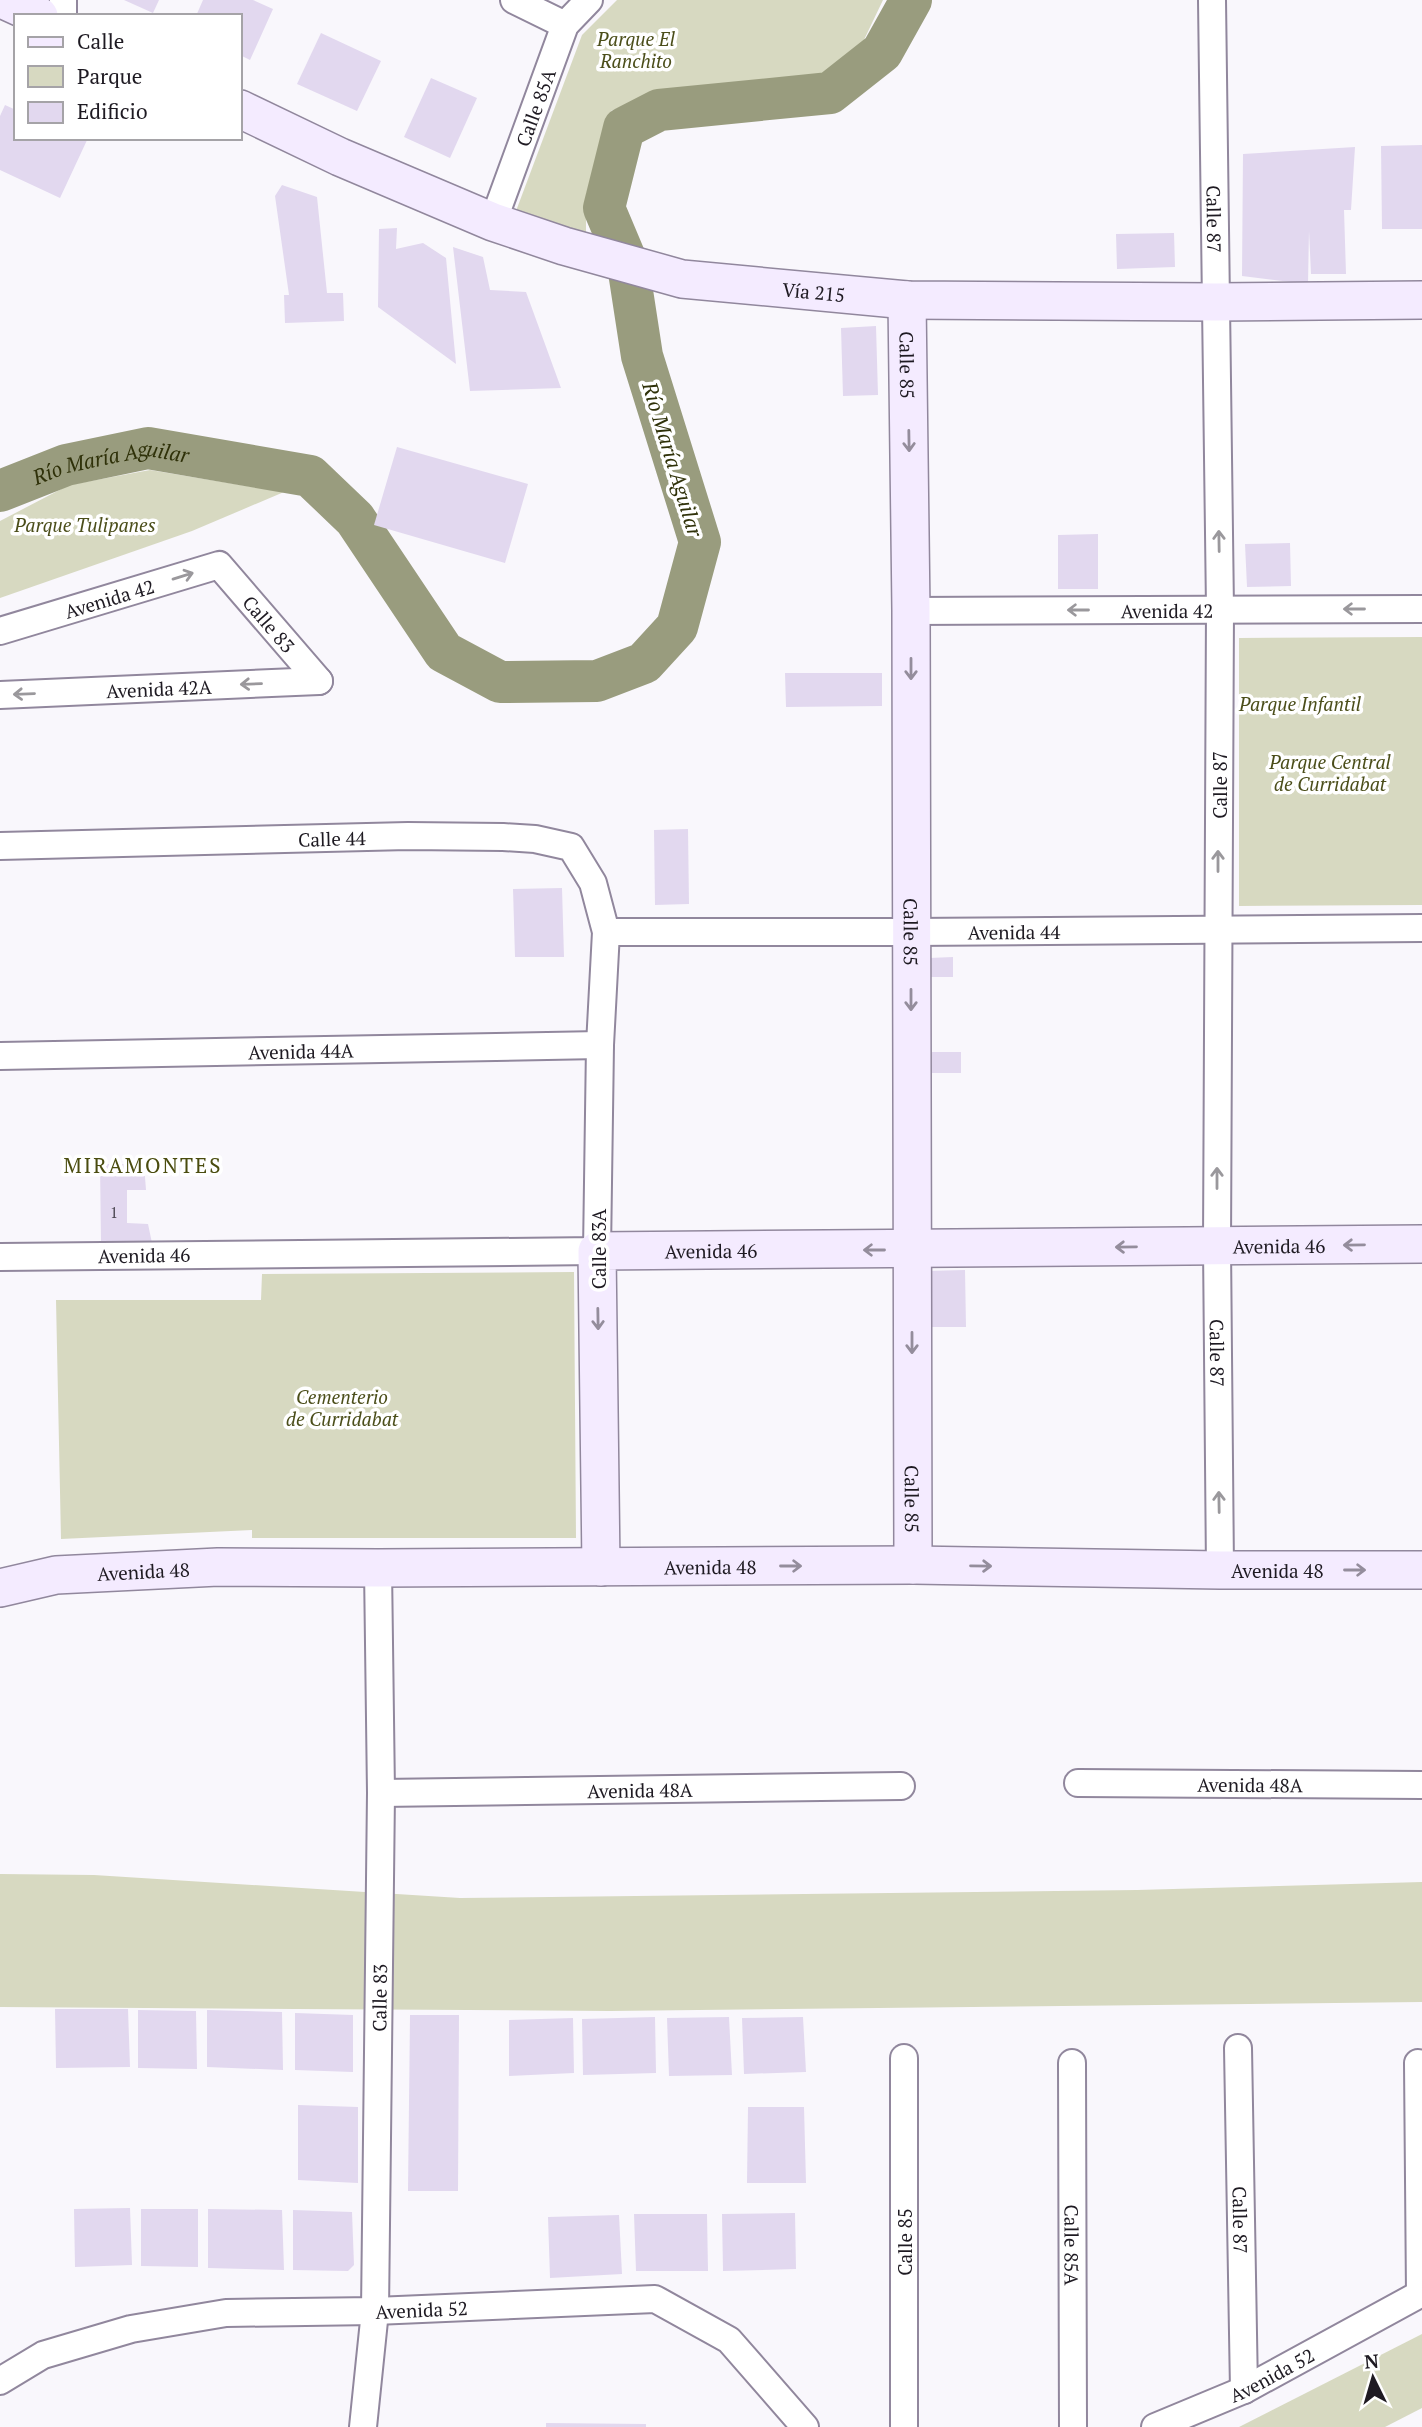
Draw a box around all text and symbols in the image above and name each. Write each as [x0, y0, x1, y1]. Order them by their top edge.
legend [14, 14, 242, 140]
park label: Parque El Ranchito [596, 26, 676, 73]
text: Calle [77, 27, 124, 55]
text: Parque [77, 62, 142, 90]
street label: Calle 85A [509, 65, 560, 150]
text: Edificio [77, 97, 148, 125]
street label: Calle 87 [1202, 185, 1228, 253]
street label: Vía 215 [781, 276, 846, 307]
street label: Calle 85 [895, 331, 921, 399]
water label: Río María Aguilar [636, 377, 710, 541]
one-way arrow [902, 430, 915, 453]
water label: Río María Aguilar [27, 434, 192, 491]
park label: Parque Tulipanes [13, 512, 156, 537]
one-way arrow [1212, 530, 1226, 553]
one-way arrow [171, 568, 193, 581]
street label: Avenida 42 [61, 573, 157, 623]
street label: Calle 83 [238, 590, 301, 657]
street label: Avenida 42 [1121, 597, 1213, 623]
one-way arrow [1343, 602, 1366, 616]
one-way arrow [1067, 603, 1090, 617]
one-way arrow [904, 657, 918, 680]
street label: Avenida 42A [106, 673, 212, 703]
one-way arrow [240, 678, 263, 691]
one-way arrow [13, 687, 36, 700]
park label: Parque Infantil [1238, 691, 1362, 716]
park label: Parque Central de Curridabat [1268, 749, 1392, 796]
street label: Calle 87 [1207, 751, 1232, 819]
street label: Calle 44 [298, 825, 367, 851]
one-way arrow [1211, 850, 1225, 873]
street label: Calle 85 [899, 898, 924, 966]
street label: Avenida 44 [968, 918, 1061, 944]
one-way arrow [904, 989, 918, 1012]
street label: Avenida 44A [248, 1037, 354, 1064]
district label: MIRAMONTES [64, 1151, 222, 1179]
one-way arrow [1210, 1167, 1224, 1190]
house number: 1 [110, 1201, 118, 1223]
street label: Calle 83A [586, 1209, 611, 1289]
street label: Avenida 46 [1233, 1232, 1325, 1258]
street label: Avenida 46 [665, 1237, 757, 1263]
one-way arrow [1343, 1238, 1366, 1252]
one-way arrow [1115, 1241, 1138, 1254]
street label: Avenida 46 [98, 1242, 190, 1268]
one-way arrow [863, 1243, 886, 1257]
one-way arrow [591, 1307, 605, 1330]
street label: Calle 87 [1205, 1319, 1231, 1387]
one-way arrow [905, 1331, 919, 1354]
park label: Cementerio de Curridabat [286, 1384, 399, 1431]
street label: Calle 85 [900, 1465, 925, 1533]
one-way arrow [1212, 1491, 1226, 1514]
street label: Avenida 48 [664, 1553, 757, 1579]
street label: Avenida 48 [97, 1556, 190, 1585]
street label: Avenida 48 [1231, 1558, 1324, 1583]
one-way arrow [780, 1559, 803, 1573]
one-way arrow [969, 1560, 992, 1573]
one-way arrow [1344, 1563, 1367, 1577]
street label: Avenida 48A [1197, 1771, 1303, 1797]
street label: Avenida 48A [587, 1776, 693, 1803]
street label: Calle 83 [366, 1964, 392, 2032]
street label: Calle 87 [1228, 2186, 1254, 2254]
street label: Calle 85A [1060, 2205, 1085, 2285]
street label: Calle 85 [892, 2208, 917, 2276]
street label: Avenida 52 [375, 2295, 468, 2323]
street label: Avenida 52 [1226, 2342, 1318, 2407]
north arrow [1338, 2343, 1408, 2413]
text: N [1363, 2347, 1380, 2374]

